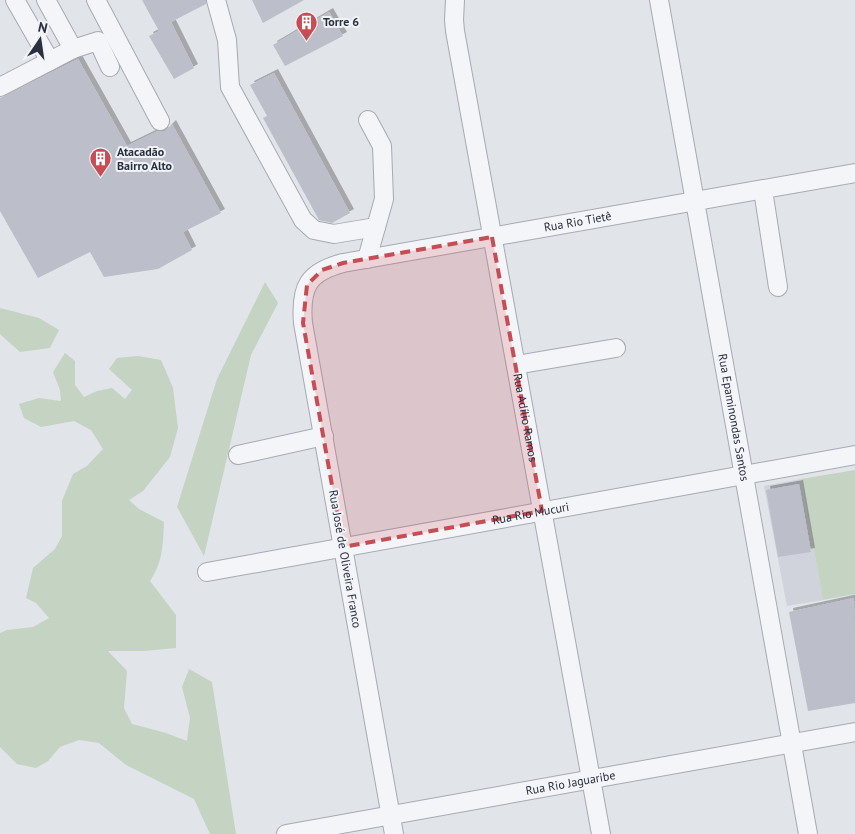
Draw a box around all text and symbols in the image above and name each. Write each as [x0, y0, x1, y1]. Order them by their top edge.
building icon: Torre 6 [295, 10, 319, 41]
place label: Torre 6 [323, 14, 359, 29]
north arrow [15, 15, 65, 65]
text: N [36, 18, 49, 37]
place label: Atacadão Bairro Alto [117, 144, 173, 173]
building icon: Atacadão Bairro Alto [89, 147, 113, 178]
street label: Rua Rio Tietê [543, 208, 613, 235]
street label: Rua Epaminondas Santos [715, 352, 753, 482]
street label: Rua Adílio Ramos [510, 372, 541, 463]
street label: Rua José de Oliveira Franco [326, 489, 365, 629]
street label: Rua Rio Mucuri [491, 499, 570, 527]
street label: Rua Rio Jaguaribe [524, 767, 616, 798]

